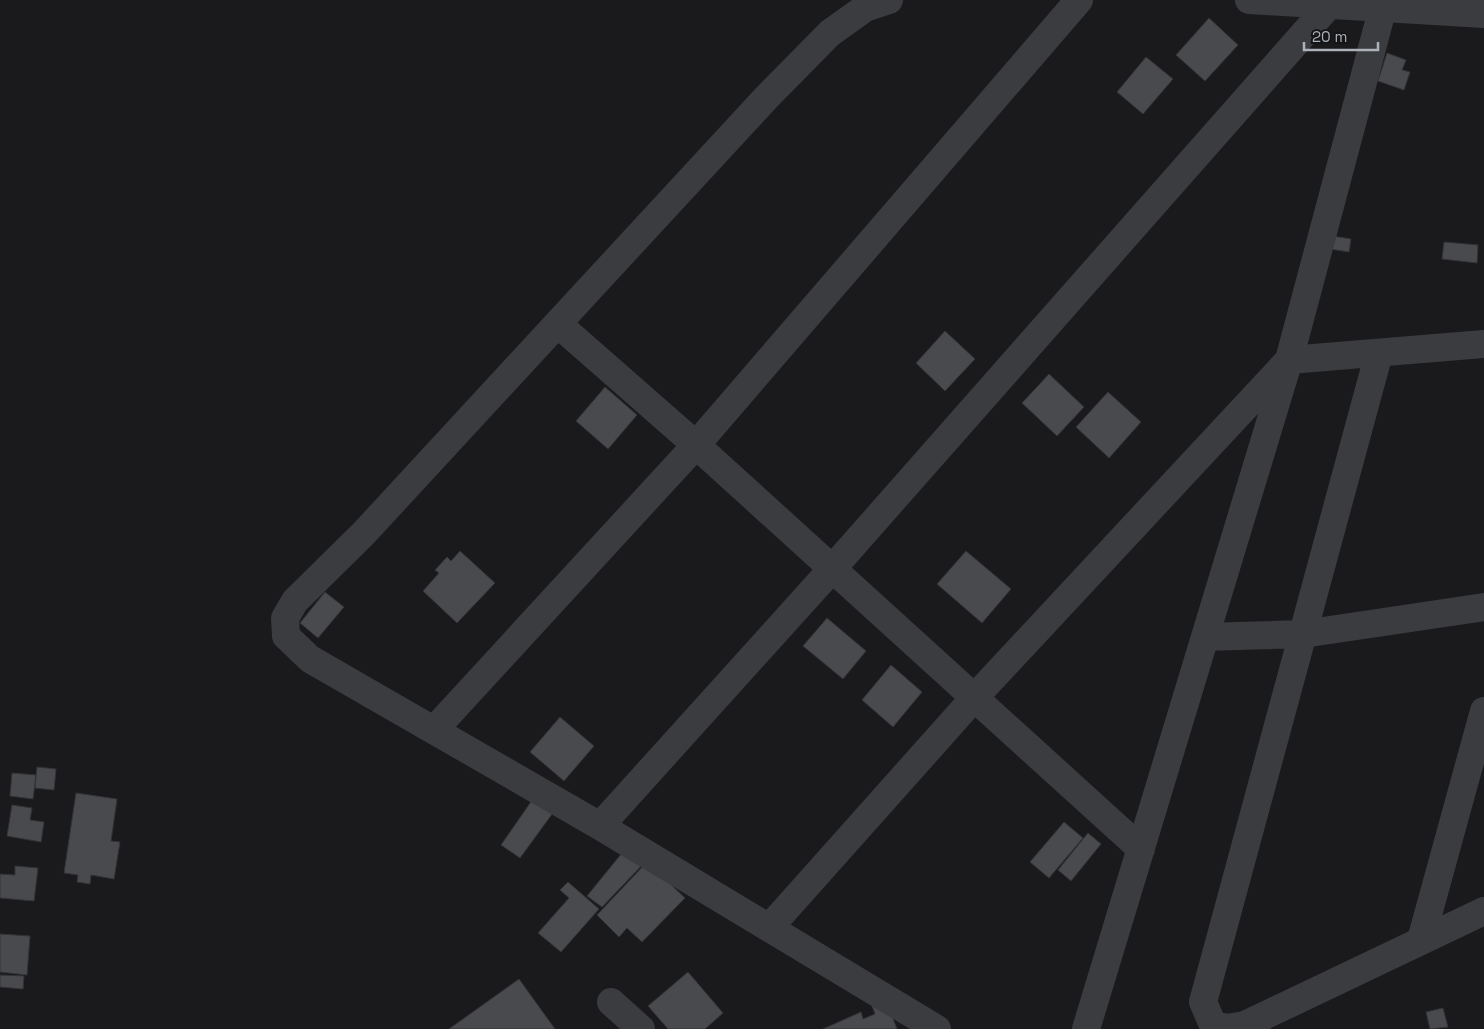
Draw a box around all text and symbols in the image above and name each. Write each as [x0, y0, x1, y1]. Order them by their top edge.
scale bar [1304, 20, 1378, 52]
text: 20 m [1312, 27, 1347, 46]

